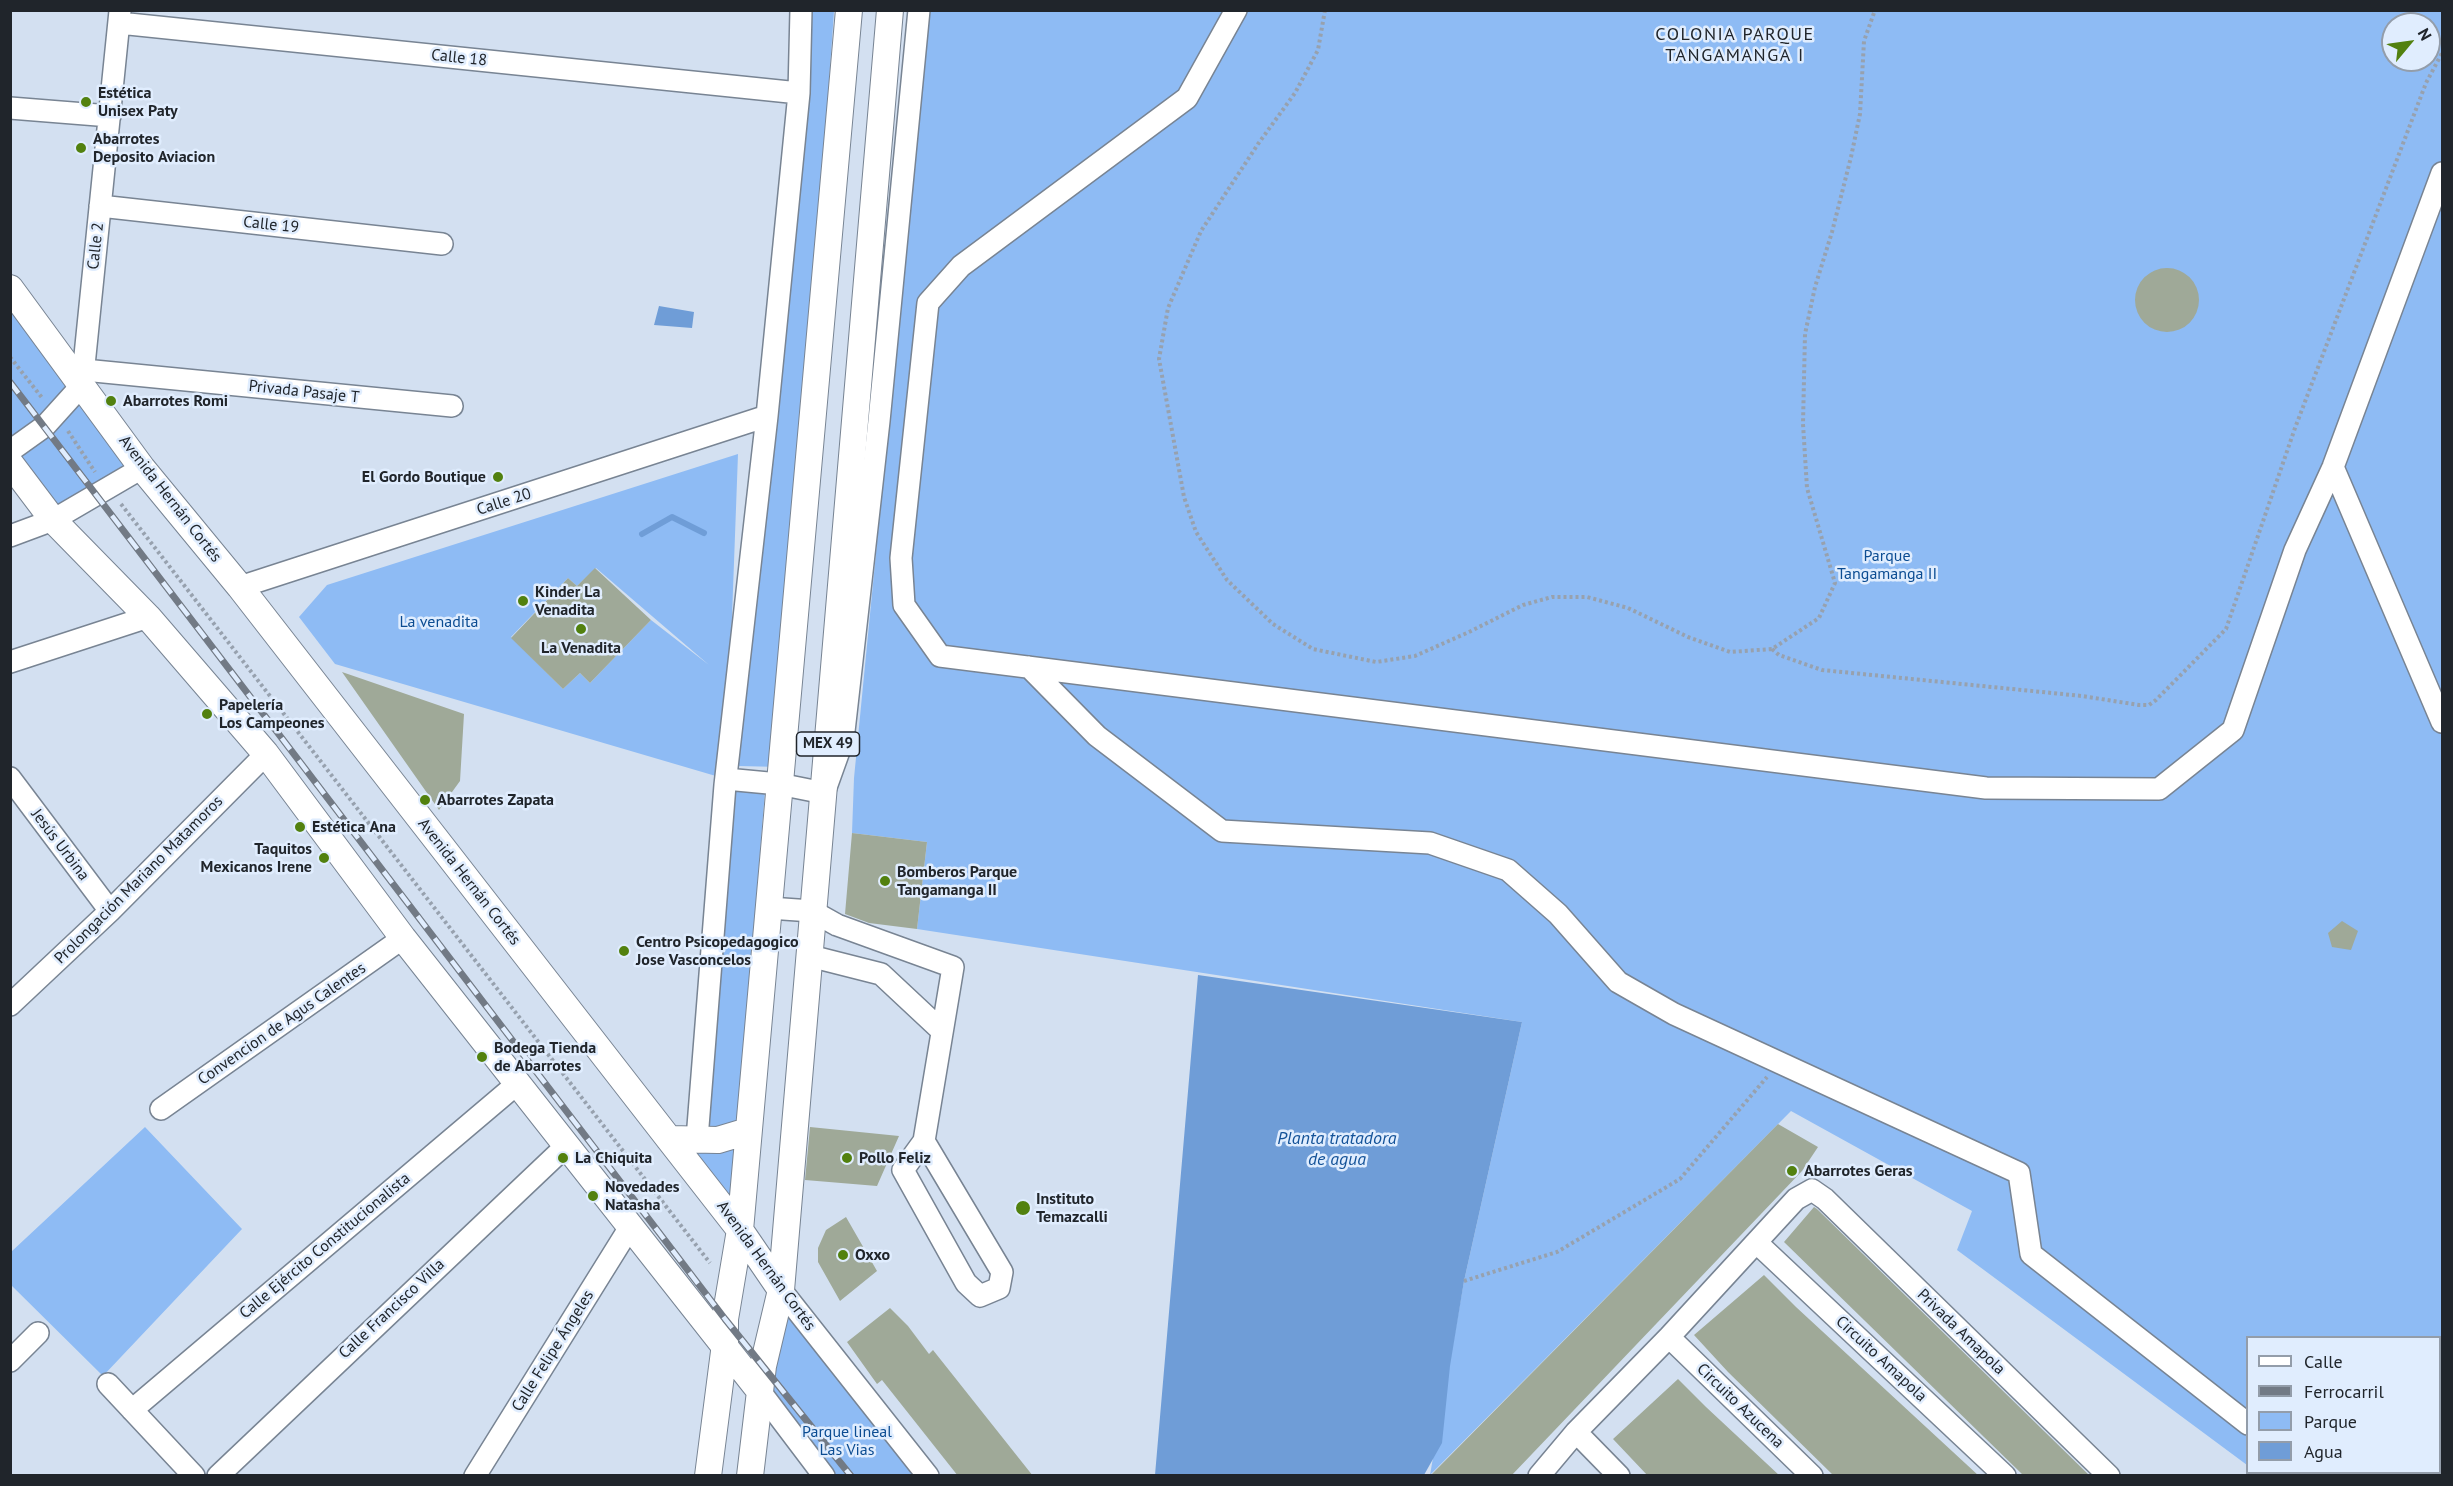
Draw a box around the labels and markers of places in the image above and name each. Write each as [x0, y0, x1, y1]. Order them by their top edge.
place label: Estética Unisex Paty [98, 83, 178, 121]
marker: Estética Unisex Paty [79, 95, 93, 109]
place label: Abarrotes Deposito Aviacion [93, 129, 215, 167]
marker: Abarrotes Deposito Aviacion [74, 141, 88, 155]
place label: Abarrotes Romi [123, 391, 228, 411]
marker: Abarrotes Romi [104, 394, 118, 408]
place label: El Gordo Boutique [362, 467, 486, 487]
marker: El Gordo Boutique [491, 470, 505, 484]
place label: Kinder La Venadita [535, 582, 601, 620]
marker: Kinder La Venadita [516, 594, 530, 608]
marker: La Venadita [574, 622, 588, 636]
place label: La Venadita [541, 638, 621, 658]
place label: Papelería Los Campeones [219, 695, 325, 733]
marker: Papelería Los Campeones [200, 707, 214, 721]
place label: Abarrotes Zapata [437, 790, 554, 810]
marker: Abarrotes Zapata [418, 793, 432, 807]
place label: Estética Ana [312, 817, 396, 837]
marker: Estética Ana [293, 820, 307, 834]
place label: Taquitos Mexicanos Irene [201, 839, 312, 877]
marker: Taquitos Mexicanos Irene [317, 851, 331, 865]
place label: Bomberos Parque Tangamanga II [897, 862, 1017, 900]
marker: Bomberos Parque Tangamanga II [878, 874, 892, 888]
place label: Centro Psicopedagogico Jose Vasconcelos [636, 932, 799, 970]
marker: Centro Psicopedagogico Jose Vasconcelos [617, 944, 631, 958]
place label: Bodega Tienda de Abarrotes [494, 1038, 596, 1076]
marker: Bodega Tienda de Abarrotes [475, 1050, 489, 1064]
place label: La Chiquita [575, 1148, 652, 1168]
place label: Pollo Feliz [859, 1148, 931, 1168]
marker: La Chiquita [556, 1151, 570, 1165]
marker: Pollo Feliz [840, 1151, 854, 1165]
place label: Abarrotes Geras [1804, 1161, 1913, 1181]
marker: Abarrotes Geras [1785, 1164, 1799, 1178]
place label: Novedades Natasha [605, 1177, 680, 1215]
marker: Novedades Natasha [586, 1189, 600, 1203]
place label: Instituto Temazcalli [1036, 1189, 1108, 1227]
marker: Instituto Temazcalli [1014, 1199, 1032, 1217]
place label: Oxxo [855, 1245, 890, 1265]
marker: Oxxo [836, 1248, 850, 1262]

